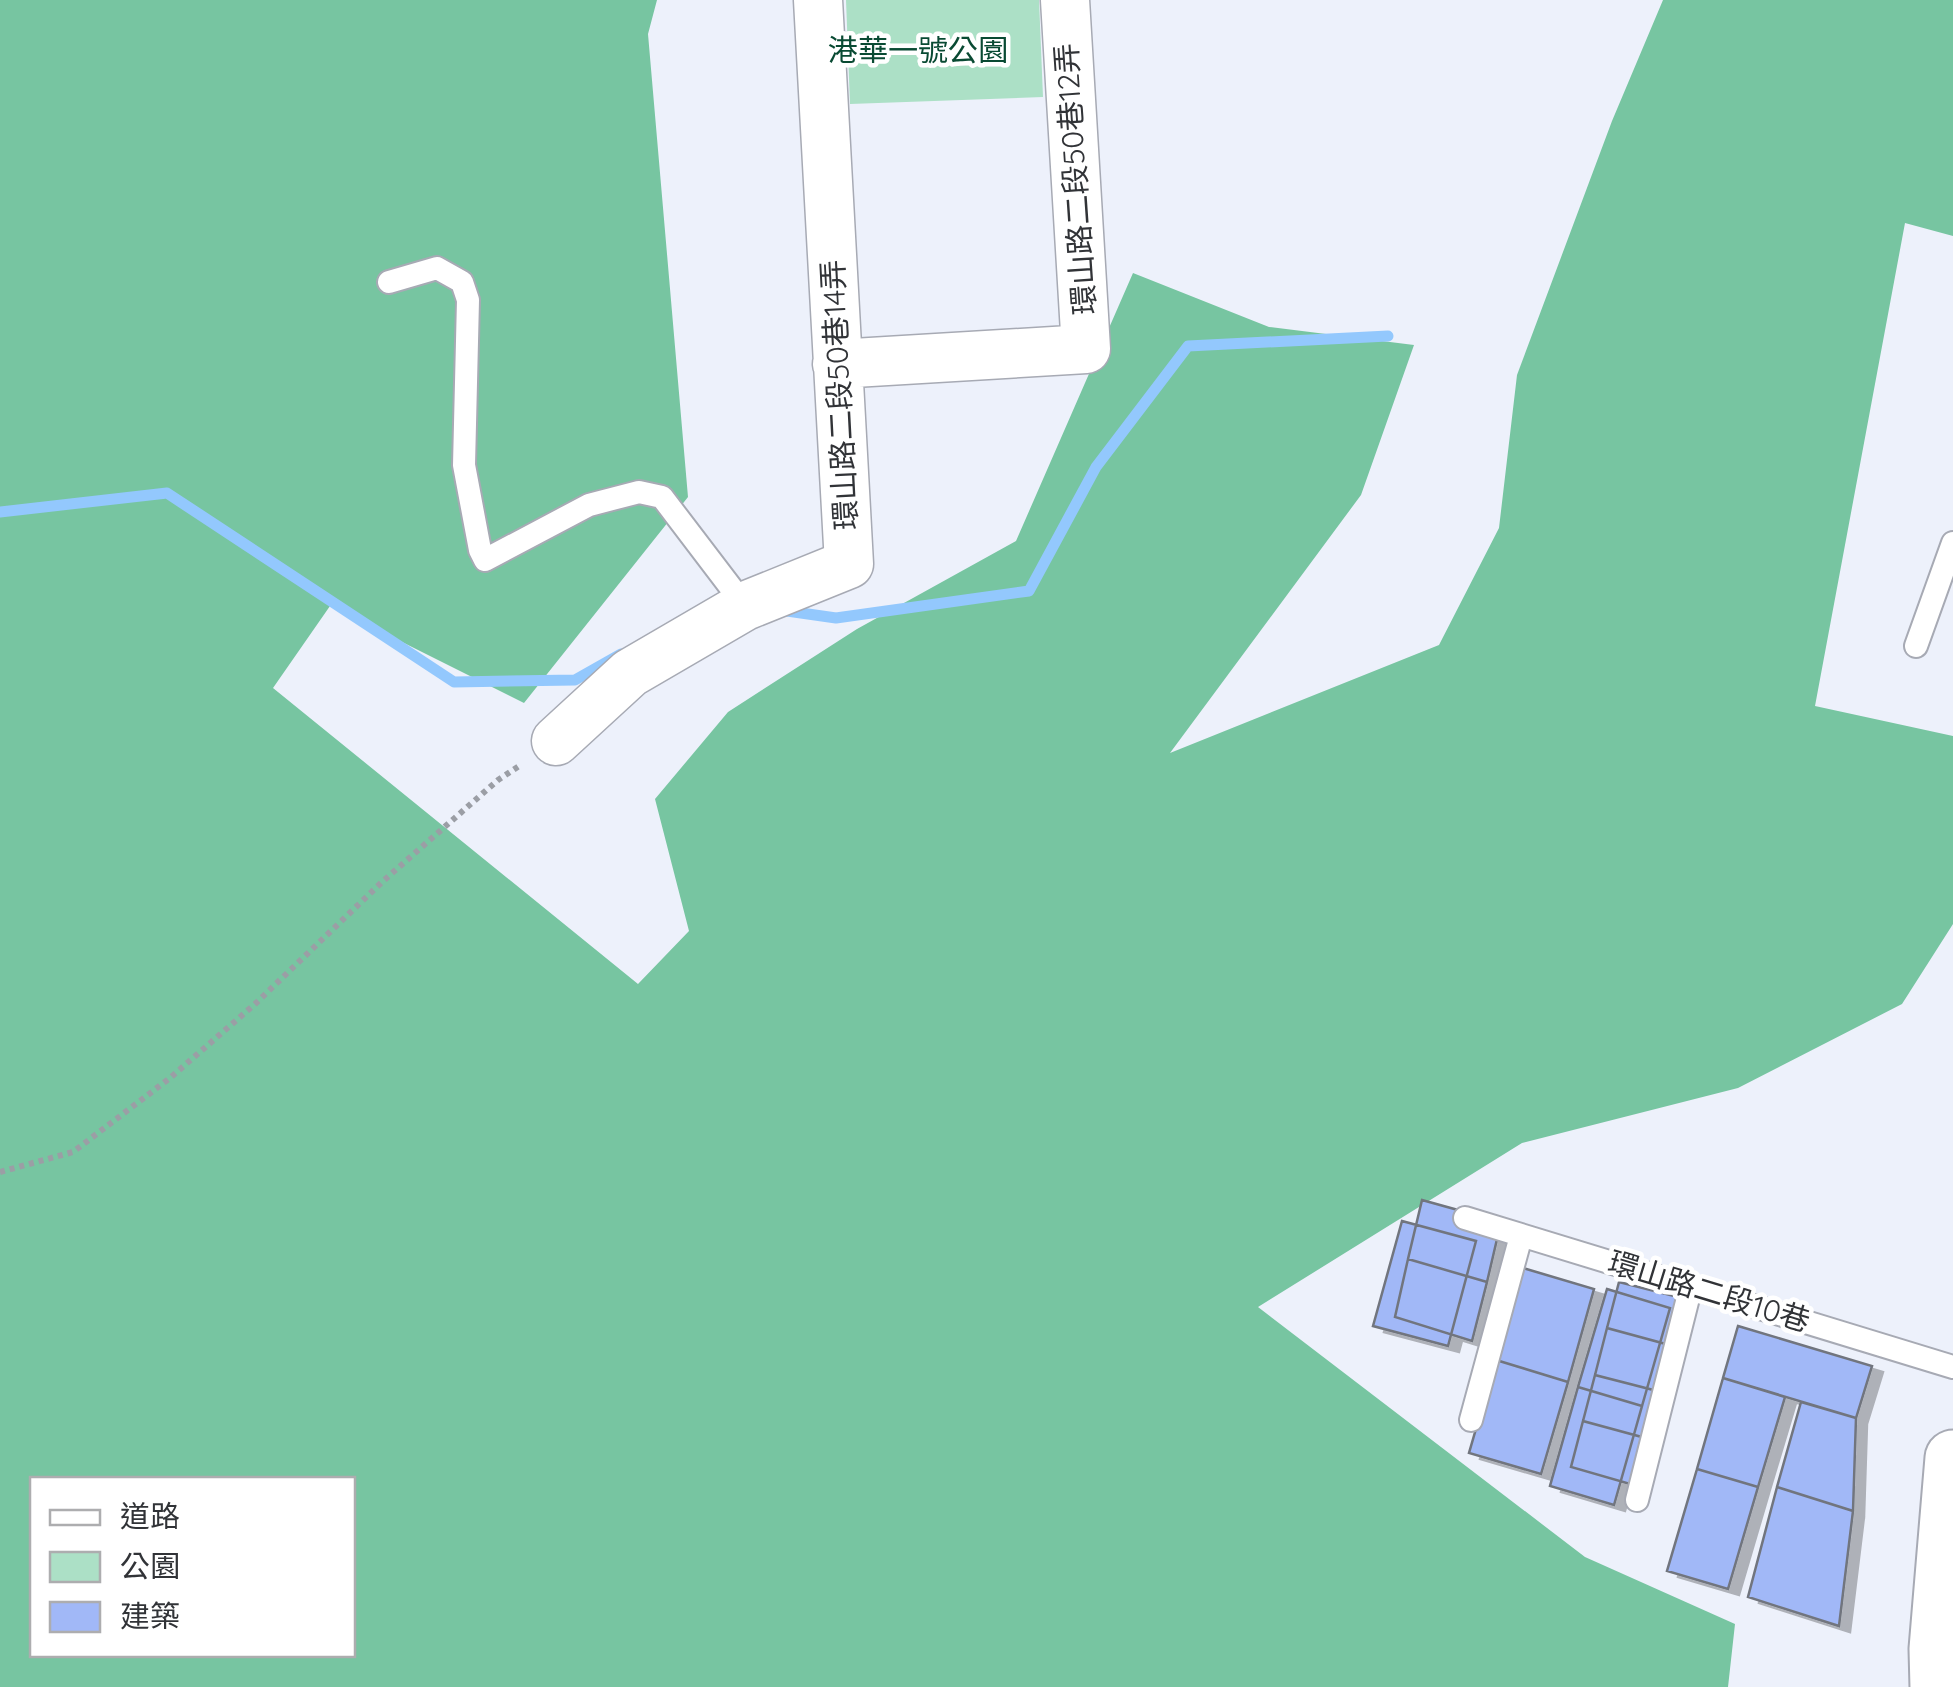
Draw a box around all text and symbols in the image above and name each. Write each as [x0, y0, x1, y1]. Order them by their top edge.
park label: 港華一號公園 [828, 31, 1008, 69]
street label: 環山路二段50巷12弄 [1047, 42, 1103, 316]
street label: 環山路二段50巷14弄 [813, 259, 865, 531]
street label: 環山路二段10巷 [1604, 1242, 1815, 1340]
legend [30, 1477, 355, 1657]
text: 道路 [120, 1497, 180, 1535]
text: 公園 [120, 1547, 180, 1585]
text: 建築 [120, 1597, 180, 1635]

